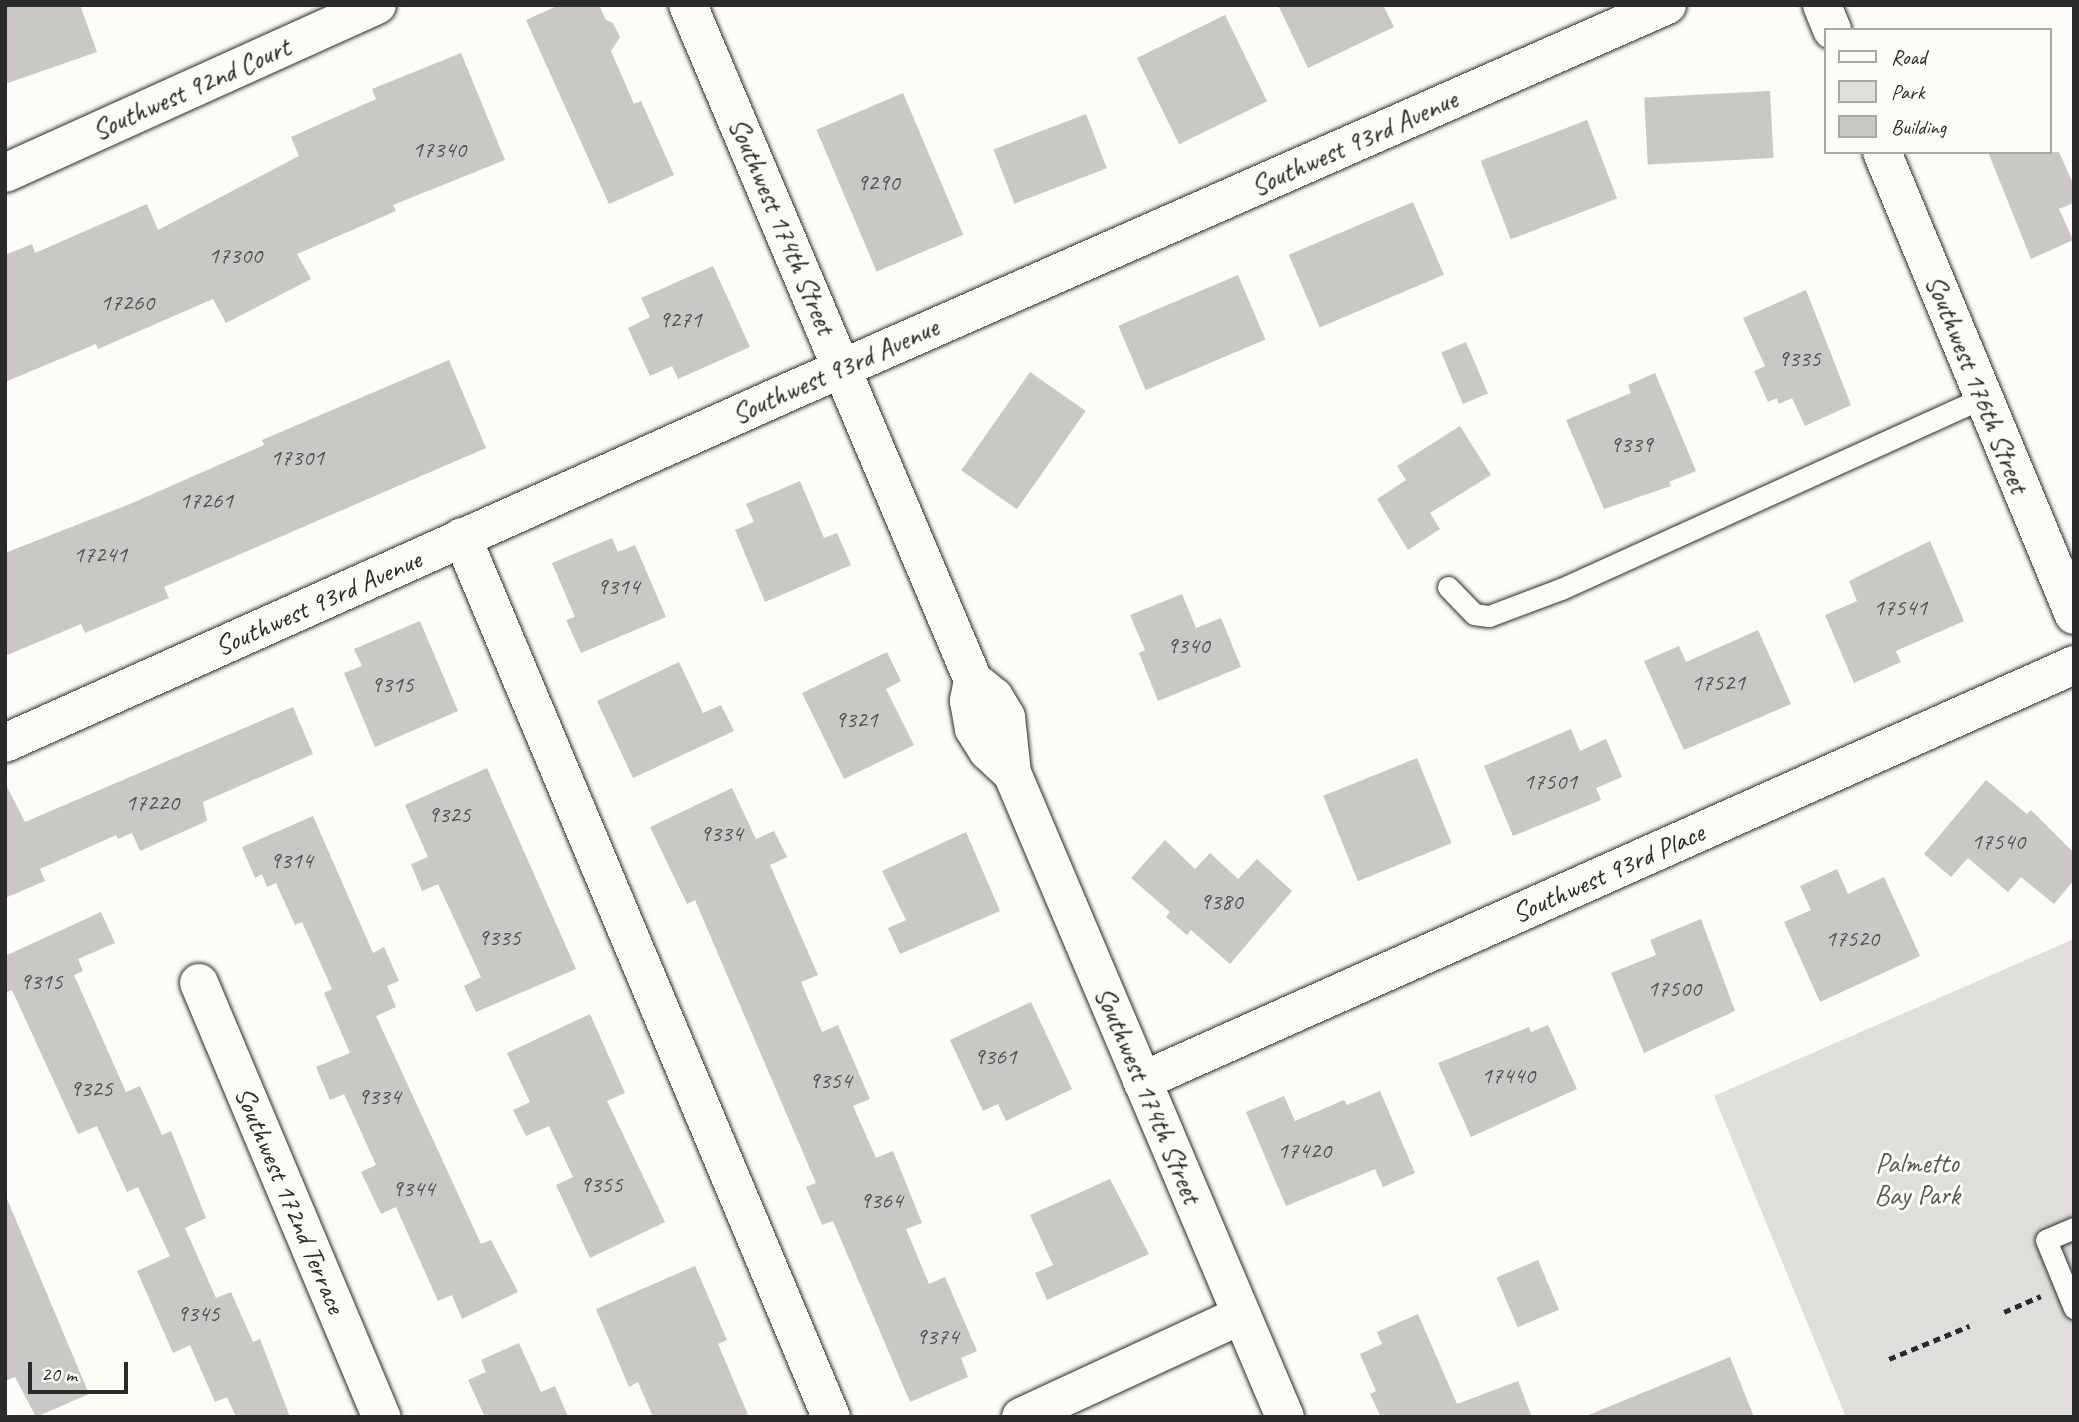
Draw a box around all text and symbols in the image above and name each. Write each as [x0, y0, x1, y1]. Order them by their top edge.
legend [1824, 28, 2051, 154]
street label: Southwest 92nd Court [87, 30, 295, 148]
text: Road [1891, 44, 1926, 70]
text: Park [1891, 79, 1924, 105]
street label: Southwest 93rd Avenue [1246, 82, 1462, 204]
street label: Southwest 174th Street [721, 113, 843, 339]
text: Building [1891, 114, 1946, 140]
house number: 17340 [412, 136, 466, 164]
house number: 9290 [856, 169, 900, 197]
house number: 17300 [208, 242, 262, 270]
street label: Southwest 176th Street [1918, 270, 2036, 498]
house number: 17260 [100, 289, 154, 317]
house number: 9271 [658, 306, 702, 334]
street label: Southwest 93rd Avenue [727, 310, 943, 432]
house number: 9335 [1777, 345, 1821, 373]
house number: 9339 [1609, 431, 1653, 459]
house number: 17301 [270, 444, 324, 472]
house number: 17261 [179, 487, 233, 515]
house number: 17241 [73, 541, 127, 569]
street label: Southwest 93rd Avenue [210, 542, 426, 664]
house number: 9314 [596, 573, 640, 601]
house number: 17541 [1873, 594, 1927, 622]
house number: 9340 [1166, 632, 1210, 660]
house number: 17521 [1691, 669, 1745, 697]
house number: 9315 [370, 671, 414, 699]
house number: 9321 [834, 706, 878, 734]
house number: 17501 [1523, 768, 1577, 796]
house number: 17220 [125, 789, 179, 817]
house number: 9325 [427, 801, 471, 829]
street label: Southwest 93rd Place [1507, 816, 1709, 930]
house number: 9334 [699, 820, 743, 848]
house number: 17540 [1971, 828, 2025, 856]
house number: 9314 [269, 847, 313, 875]
house number: 9380 [1199, 888, 1243, 916]
house number: 9335 [477, 924, 521, 952]
house number: 17520 [1825, 925, 1879, 953]
house number: 9315 [19, 968, 63, 996]
house number: 17500 [1647, 975, 1701, 1003]
street label: Southwest 174th Street [1087, 982, 1209, 1208]
house number: 9361 [973, 1043, 1017, 1071]
house number: 17440 [1481, 1062, 1535, 1090]
house number: 9354 [808, 1067, 852, 1095]
house number: 9325 [69, 1075, 113, 1103]
street label: Southwest 172nd Terrace [227, 1081, 353, 1319]
house number: 9334 [357, 1083, 401, 1111]
house number: 17420 [1277, 1137, 1331, 1165]
park label: Palmetto Bay Park [1874, 1146, 1960, 1212]
house number: 9355 [579, 1171, 623, 1199]
house number: 9344 [391, 1175, 435, 1203]
house number: 9364 [859, 1187, 903, 1215]
house number: 9345 [176, 1300, 220, 1328]
house number: 9374 [915, 1323, 959, 1351]
scale bar [32, 1348, 131, 1392]
text: 20 m [41, 1361, 77, 1387]

